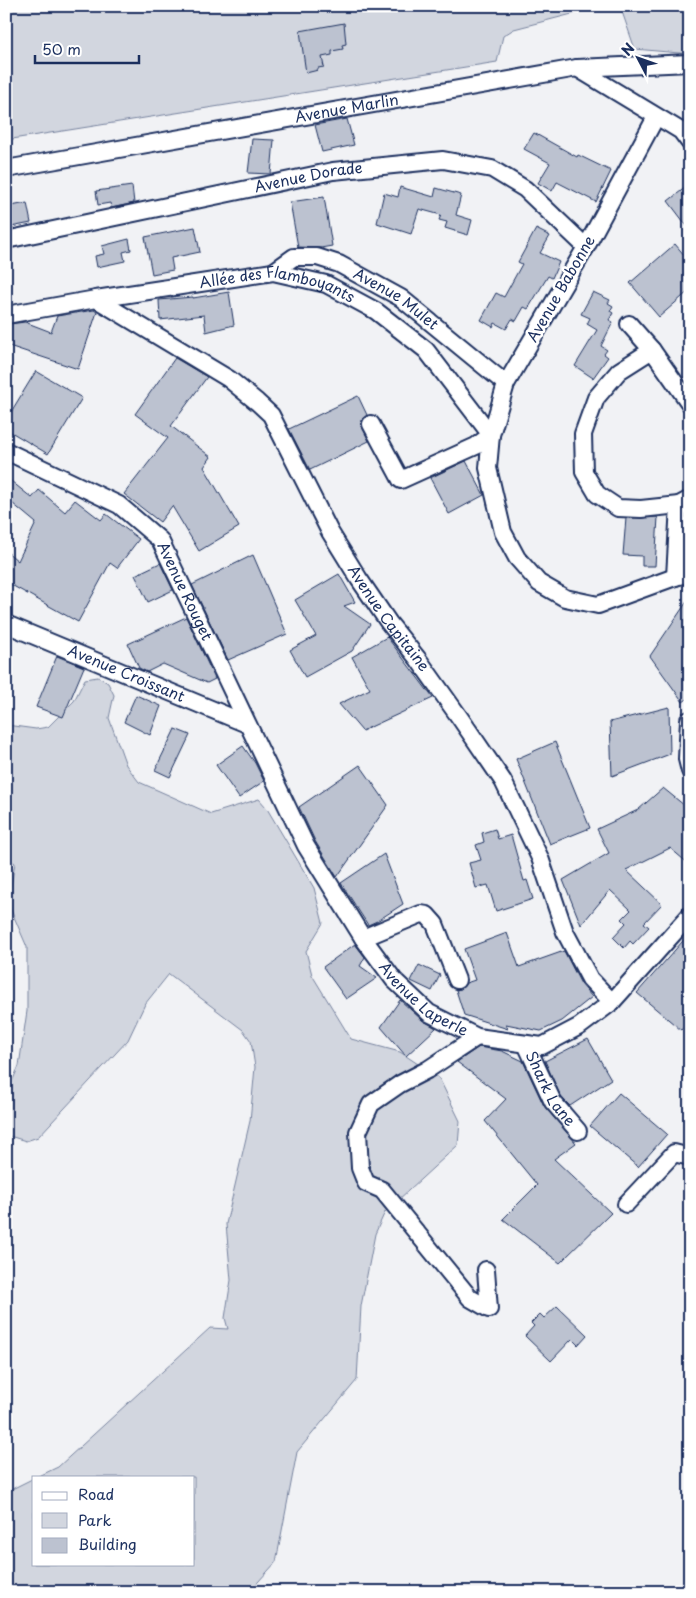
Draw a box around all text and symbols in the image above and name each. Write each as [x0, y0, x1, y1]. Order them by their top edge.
scale bar [35, 32, 139, 64]
north arrow [614, 32, 664, 82]
text: 50 m [42, 37, 81, 60]
text: N [616, 38, 639, 60]
street label: Avenue Marlin [293, 87, 400, 128]
street label: Avenue Dorade [252, 155, 364, 197]
street label: Avenue Babonne [520, 231, 600, 346]
street label: Allée des Flamboyants [198, 259, 359, 308]
street label: Avenue Mulet [350, 261, 444, 335]
street label: Avenue Rouget [152, 537, 219, 644]
street label: Avenue Capitaine [343, 560, 436, 676]
street label: Avenue Croissant [65, 638, 189, 707]
street label: Avenue Laperle [374, 956, 473, 1041]
street label: Shark Lane [521, 1047, 582, 1131]
legend [32, 1476, 195, 1566]
text: Road [78, 1482, 114, 1505]
text: Park [78, 1508, 112, 1531]
text: Building [78, 1532, 137, 1555]

